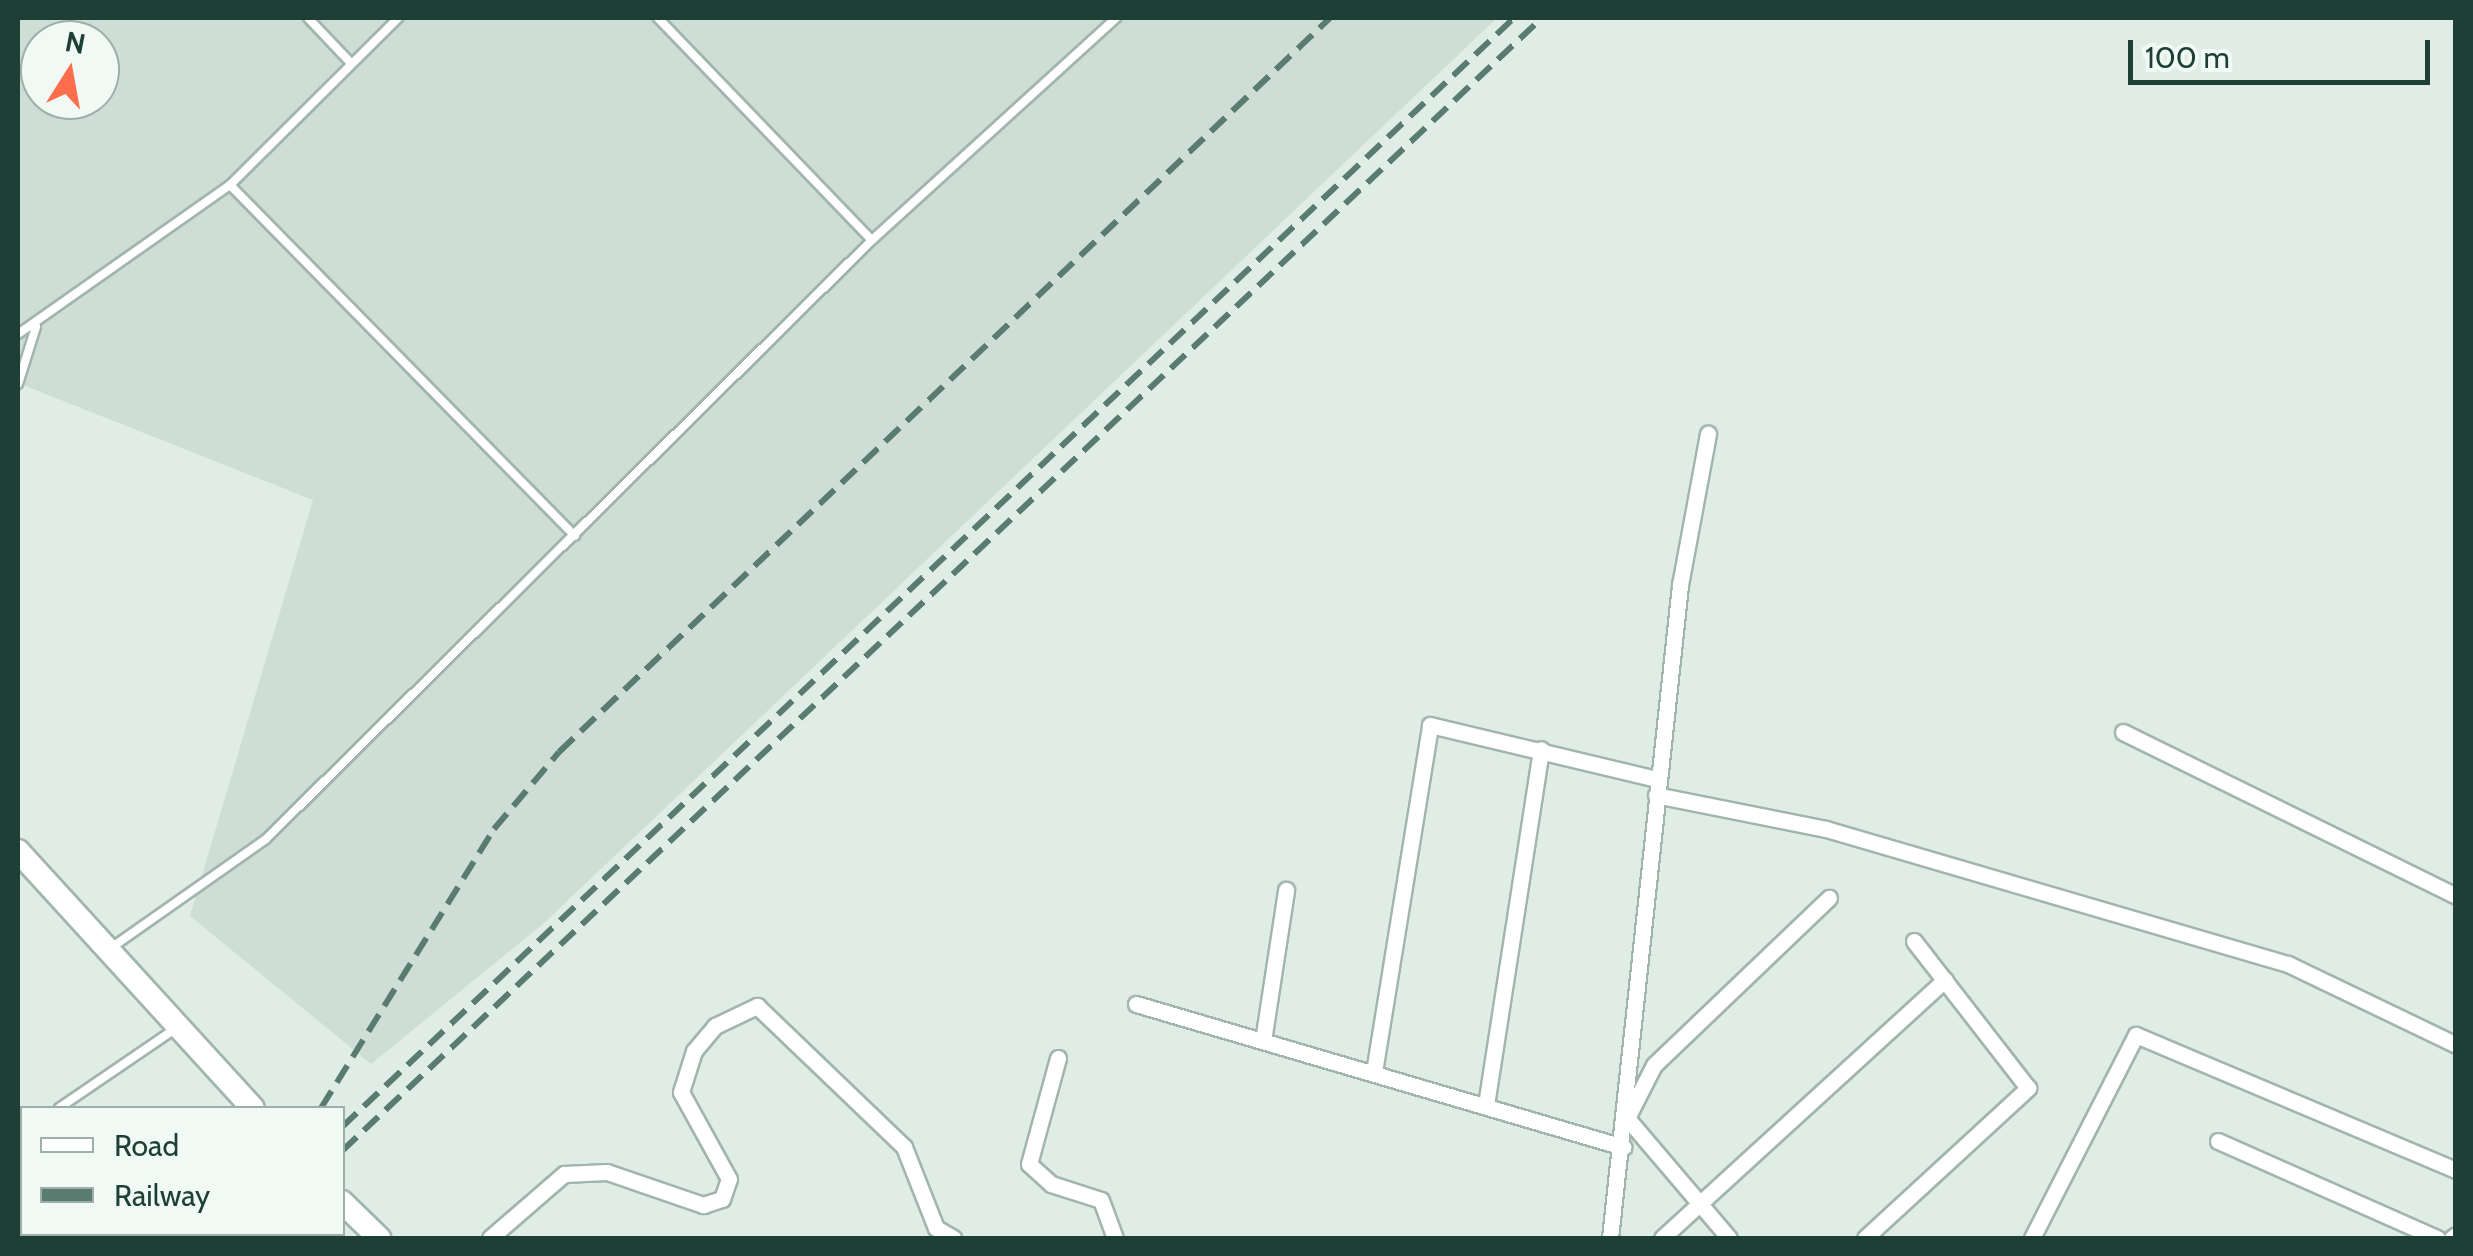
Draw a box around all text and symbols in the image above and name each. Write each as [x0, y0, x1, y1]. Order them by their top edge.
north arrow [20, 20, 120, 120]
scale bar [2133, 20, 2436, 82]
text: N [62, 24, 88, 61]
text: 100 m [2145, 39, 2230, 76]
legend [20, 1106, 345, 1236]
text: Road [114, 1127, 179, 1164]
text: Railway [114, 1177, 210, 1214]

